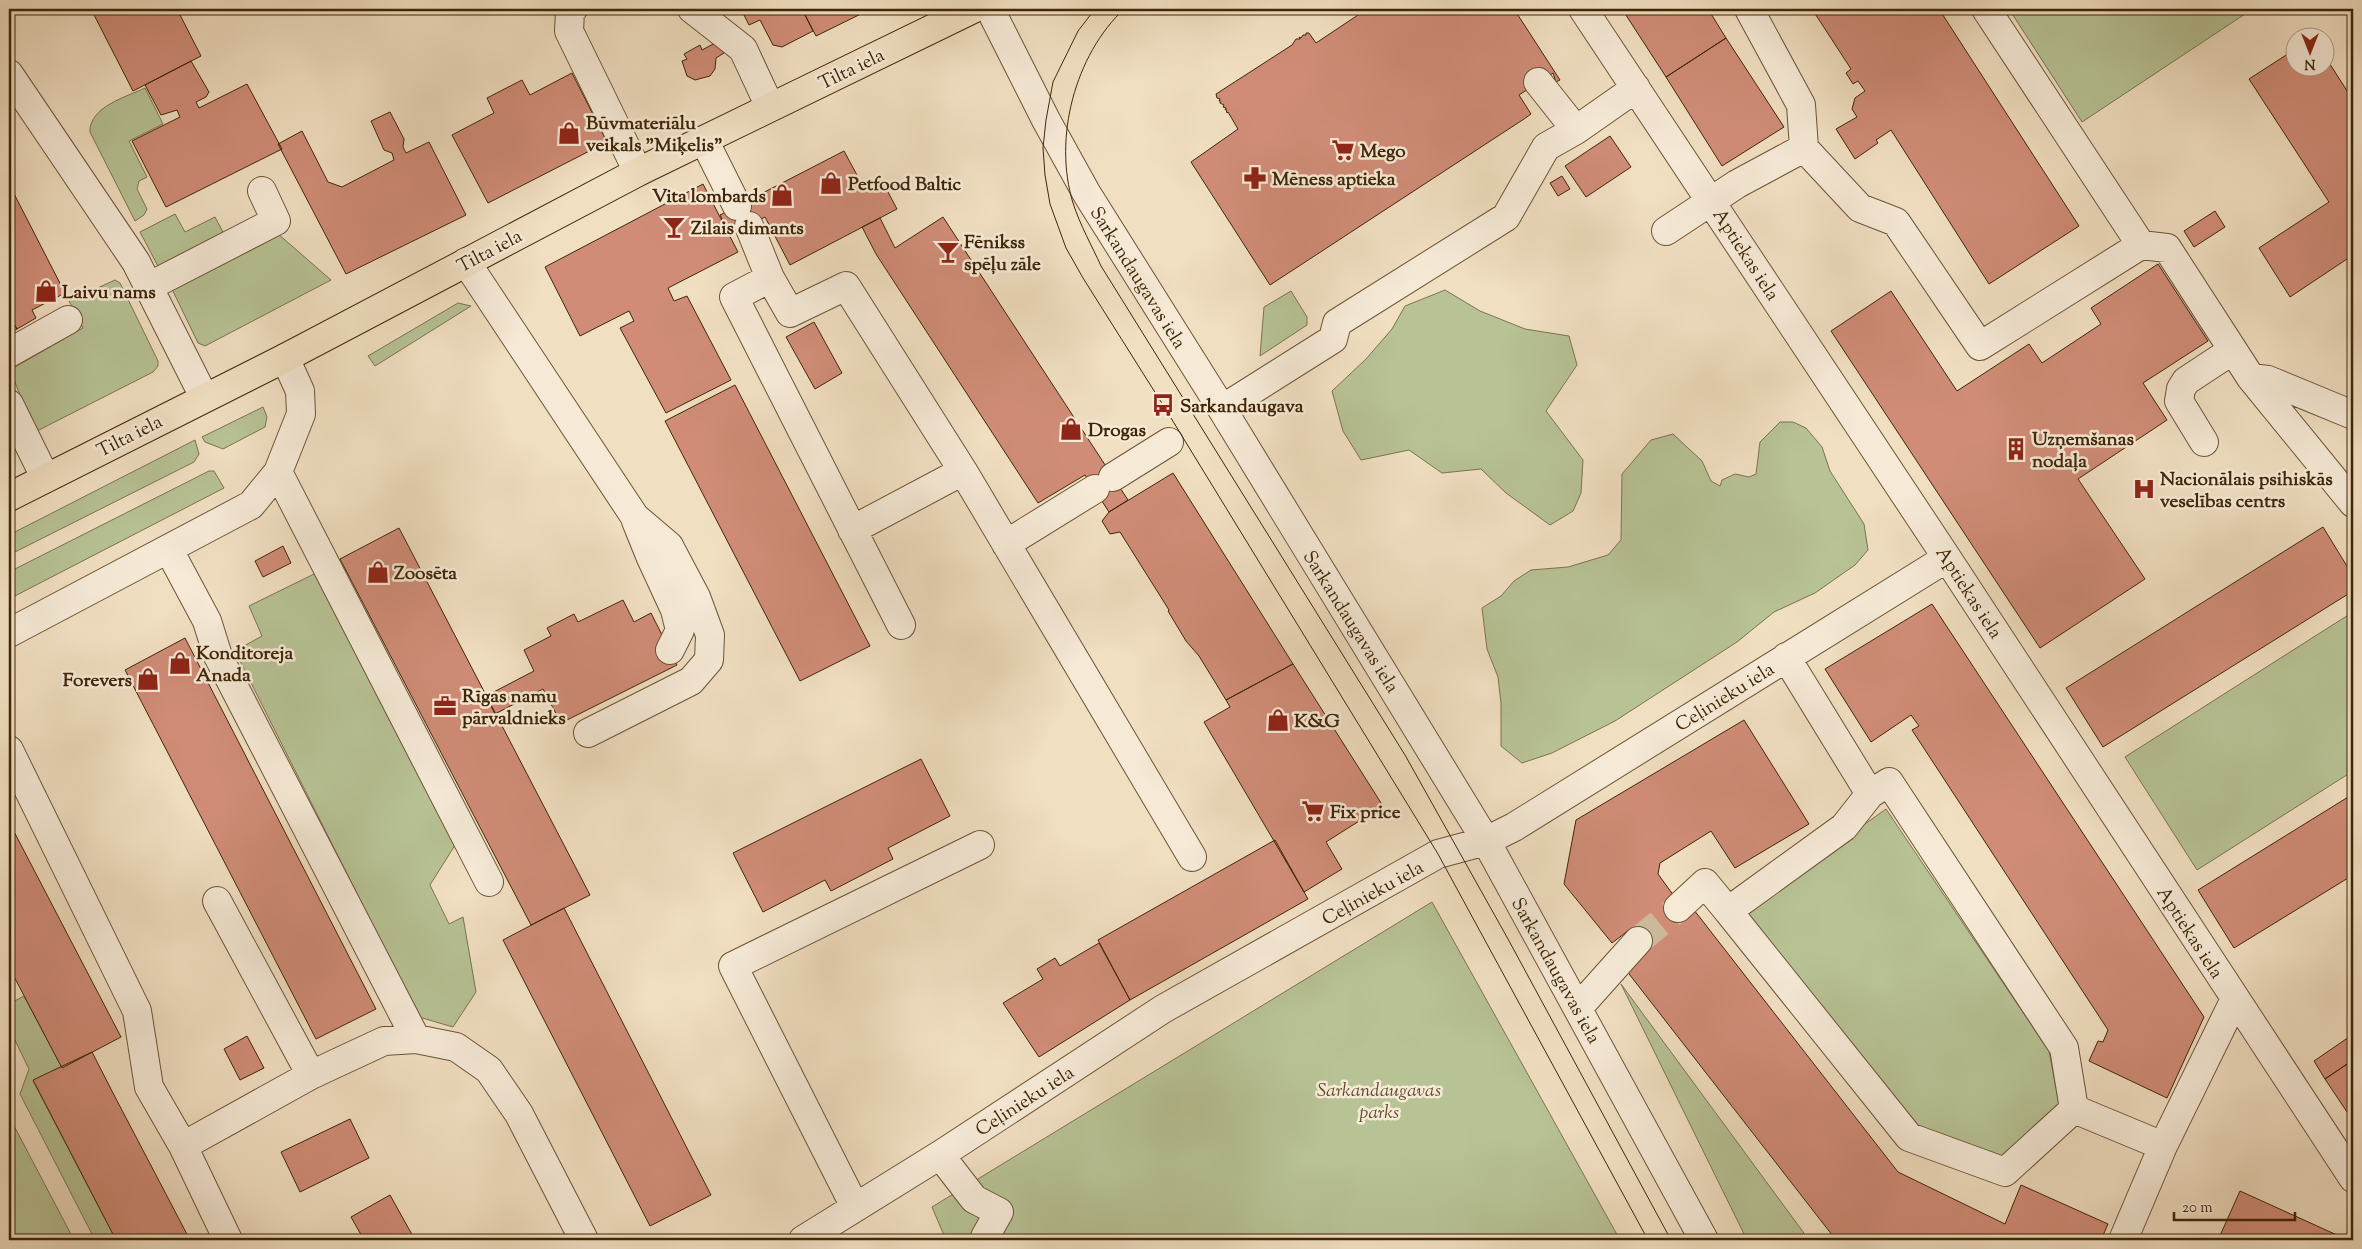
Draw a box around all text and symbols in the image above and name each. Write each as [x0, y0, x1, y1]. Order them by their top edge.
north arrow [2284, 28, 2334, 78]
street label: Tilta iela [815, 43, 890, 98]
text: N [2304, 53, 2316, 73]
place label: Būvmateriālu veikals "Miķelis" [586, 111, 723, 160]
shop icon: Būvmateriālu veikals "Miķelis" [556, 120, 582, 146]
supermarket icon: Mego [1330, 137, 1356, 163]
place label: Mego [1360, 139, 1406, 166]
pharmacy icon: Mēness aptieka [1242, 165, 1268, 191]
place label: Mēness aptieka [1272, 167, 1396, 194]
shop icon: Petfood Baltic [818, 170, 844, 196]
place label: Petfood Baltic [848, 172, 962, 199]
shop icon: Vita lombards [769, 182, 795, 208]
place label: Vita lombards [652, 184, 767, 211]
street label: Sarkandaugavas iela [1082, 202, 1192, 355]
street label: Aptiekas iela [1705, 204, 1785, 307]
bar icon: Zilais dimants [661, 214, 687, 240]
place label: Zilais dimants [691, 216, 804, 243]
street label: Tilta iela [453, 224, 528, 281]
place label: Fēnikss spēļu zāle [964, 230, 1041, 279]
bar icon: Fēnikss spēļu zāle [935, 239, 961, 265]
shop icon: Laivu nams [33, 278, 59, 304]
place label: Laivu nams [62, 280, 156, 307]
bus stop icon: Sarkandaugava [1150, 392, 1176, 418]
place label: Sarkandaugava [1180, 394, 1304, 421]
street label: Tilta iela [93, 409, 168, 465]
shop icon: Drogas [1058, 416, 1084, 442]
place label: Drogas [1088, 418, 1147, 445]
place label: Uzņemšanas nodaļa [2032, 427, 2134, 476]
building icon: Uzņemšanas nodaļa [2003, 436, 2029, 462]
place label: Nacionālais psihiskās veselības centrs [2160, 467, 2333, 516]
hospital icon: Nacionālais psihiskās veselības centrs [2131, 476, 2157, 502]
street label: Aptiekas iela [1928, 542, 2008, 645]
street label: Sarkandaugavas iela [1295, 546, 1405, 699]
shop icon: Zoosēta [365, 559, 391, 585]
place label: Zoosēta [394, 561, 457, 588]
place label: Konditoreja Anada [196, 641, 293, 690]
shop icon: Konditoreja Anada [167, 650, 193, 676]
street label: Ceļinieku iela [1670, 657, 1780, 739]
shop icon: Forevers [135, 666, 161, 692]
place label: Forevers [63, 668, 133, 695]
place label: Rīgas namu pārvaldnieks [462, 684, 566, 733]
office icon: Rīgas namu pārvaldnieks [432, 693, 458, 719]
shop icon: K&G [1265, 707, 1291, 733]
place label: K&G [1294, 709, 1340, 736]
supermarket icon: Fix price [1300, 798, 1326, 824]
place label: Fix price [1330, 800, 1401, 827]
street label: Ceļinieku iela [1317, 855, 1429, 933]
street label: Aptiekas iela [2149, 882, 2229, 985]
street label: Sarkandaugavas iela [1503, 893, 1606, 1049]
street label: Ceļinieku iela [971, 1060, 1080, 1144]
park label: Sarkandaugavas parks [1317, 1078, 1441, 1127]
scale bar [2174, 1189, 2296, 1221]
text: 20 m [2182, 1198, 2213, 1219]

